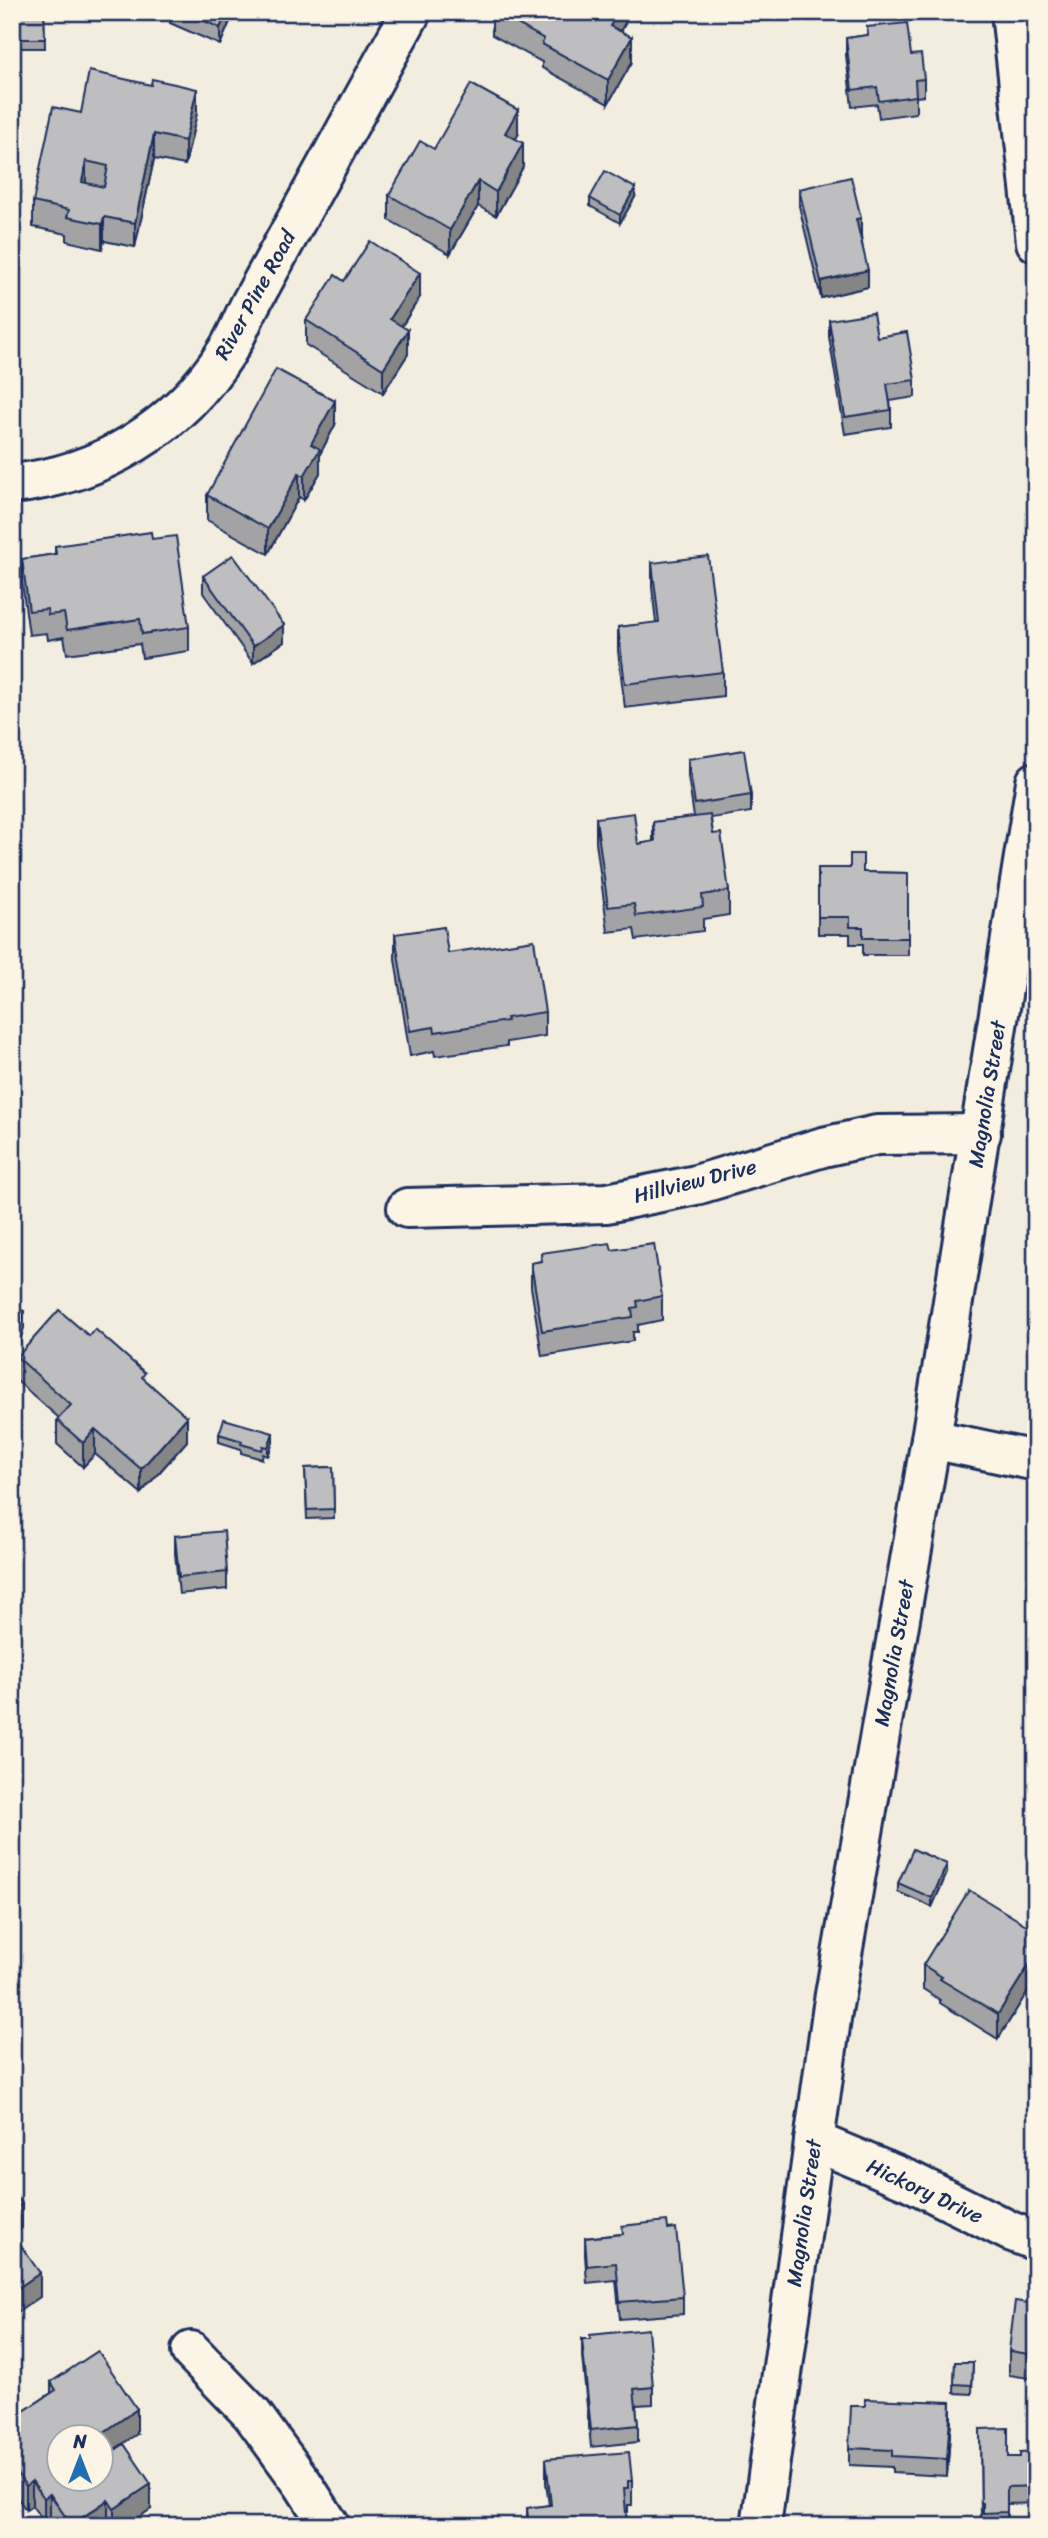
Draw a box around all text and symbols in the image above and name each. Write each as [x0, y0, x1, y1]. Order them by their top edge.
street label: River Pine Road [204, 221, 307, 367]
street label: Magnolia Street [957, 1016, 1018, 1170]
street label: Hillview Drive [629, 1147, 761, 1215]
street label: Magnolia Street [862, 1575, 926, 1729]
street label: Magnolia Street [775, 2135, 833, 2289]
street label: Hickory Drive [860, 2147, 990, 2235]
north arrow [46, 2422, 116, 2492]
text: N [72, 2425, 87, 2458]

